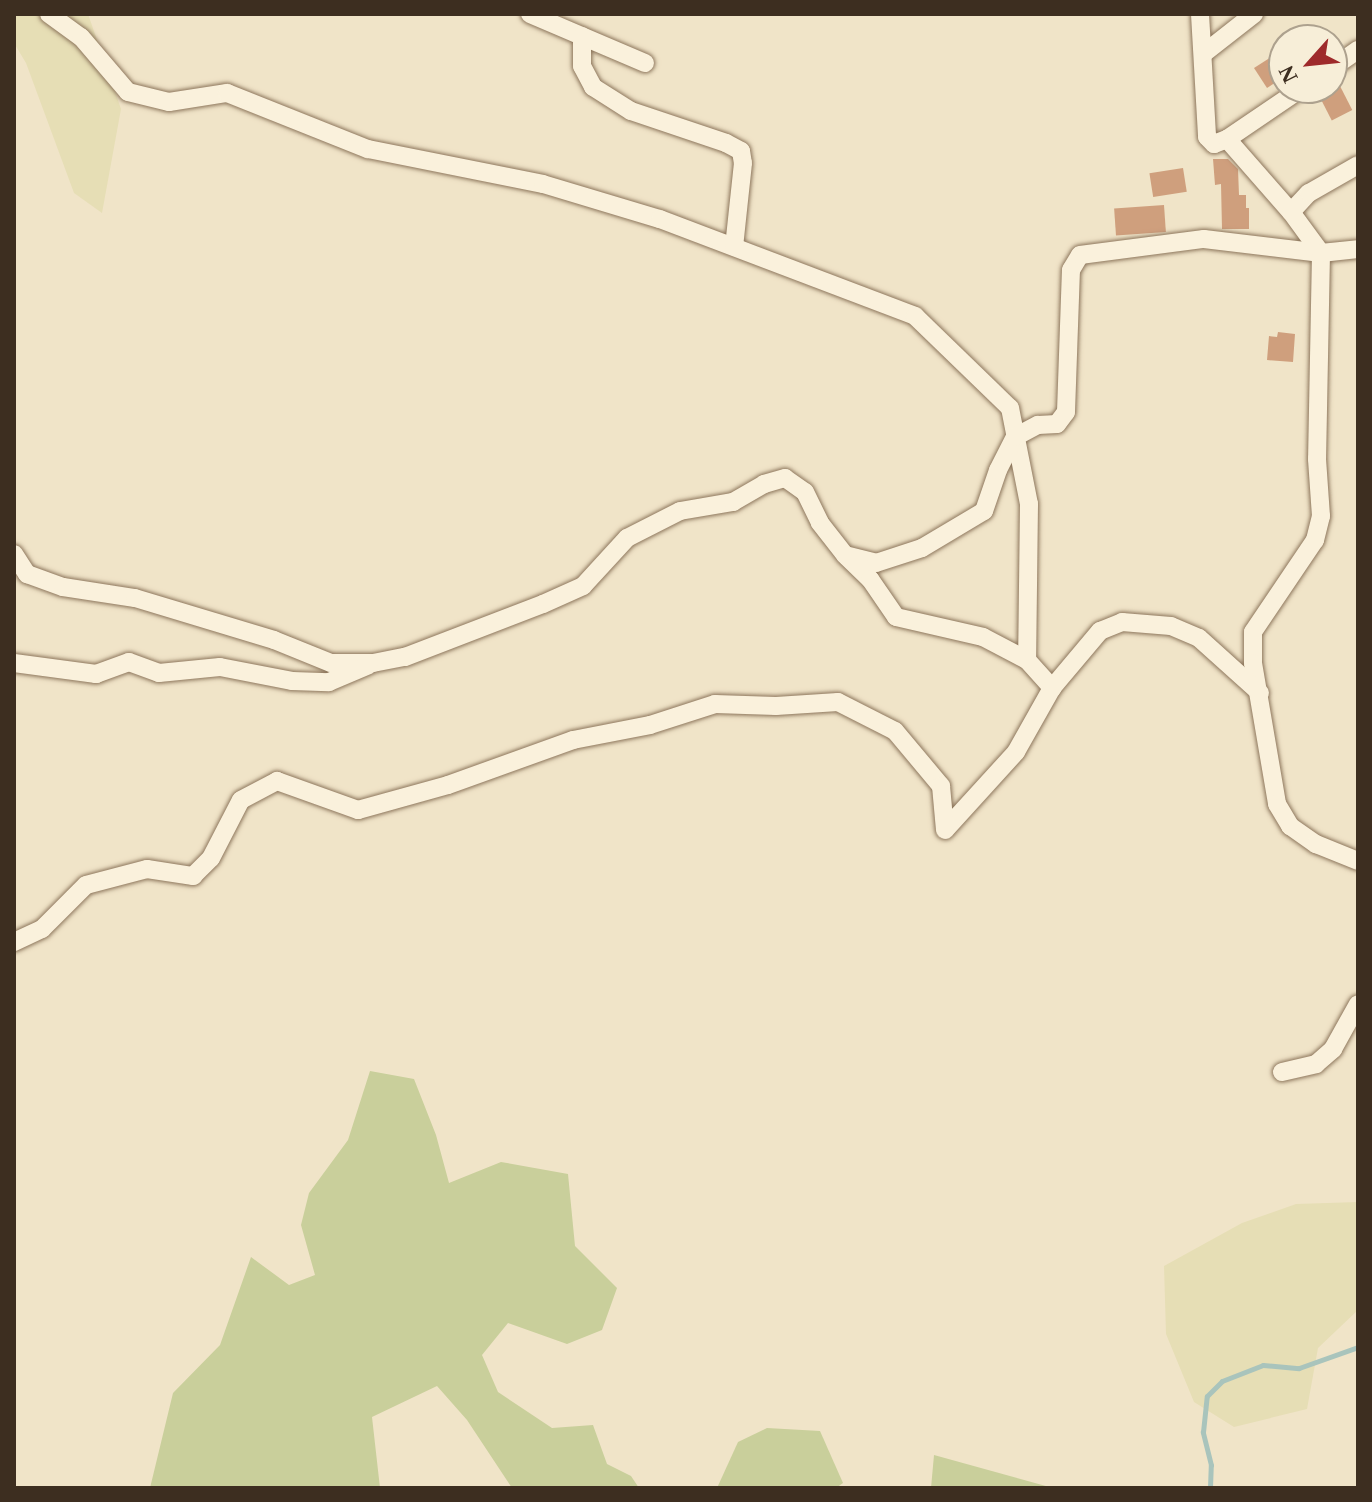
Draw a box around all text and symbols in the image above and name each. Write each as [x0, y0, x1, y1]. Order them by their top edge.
north arrow [1268, 24, 1348, 104]
text: N [1273, 61, 1303, 87]

